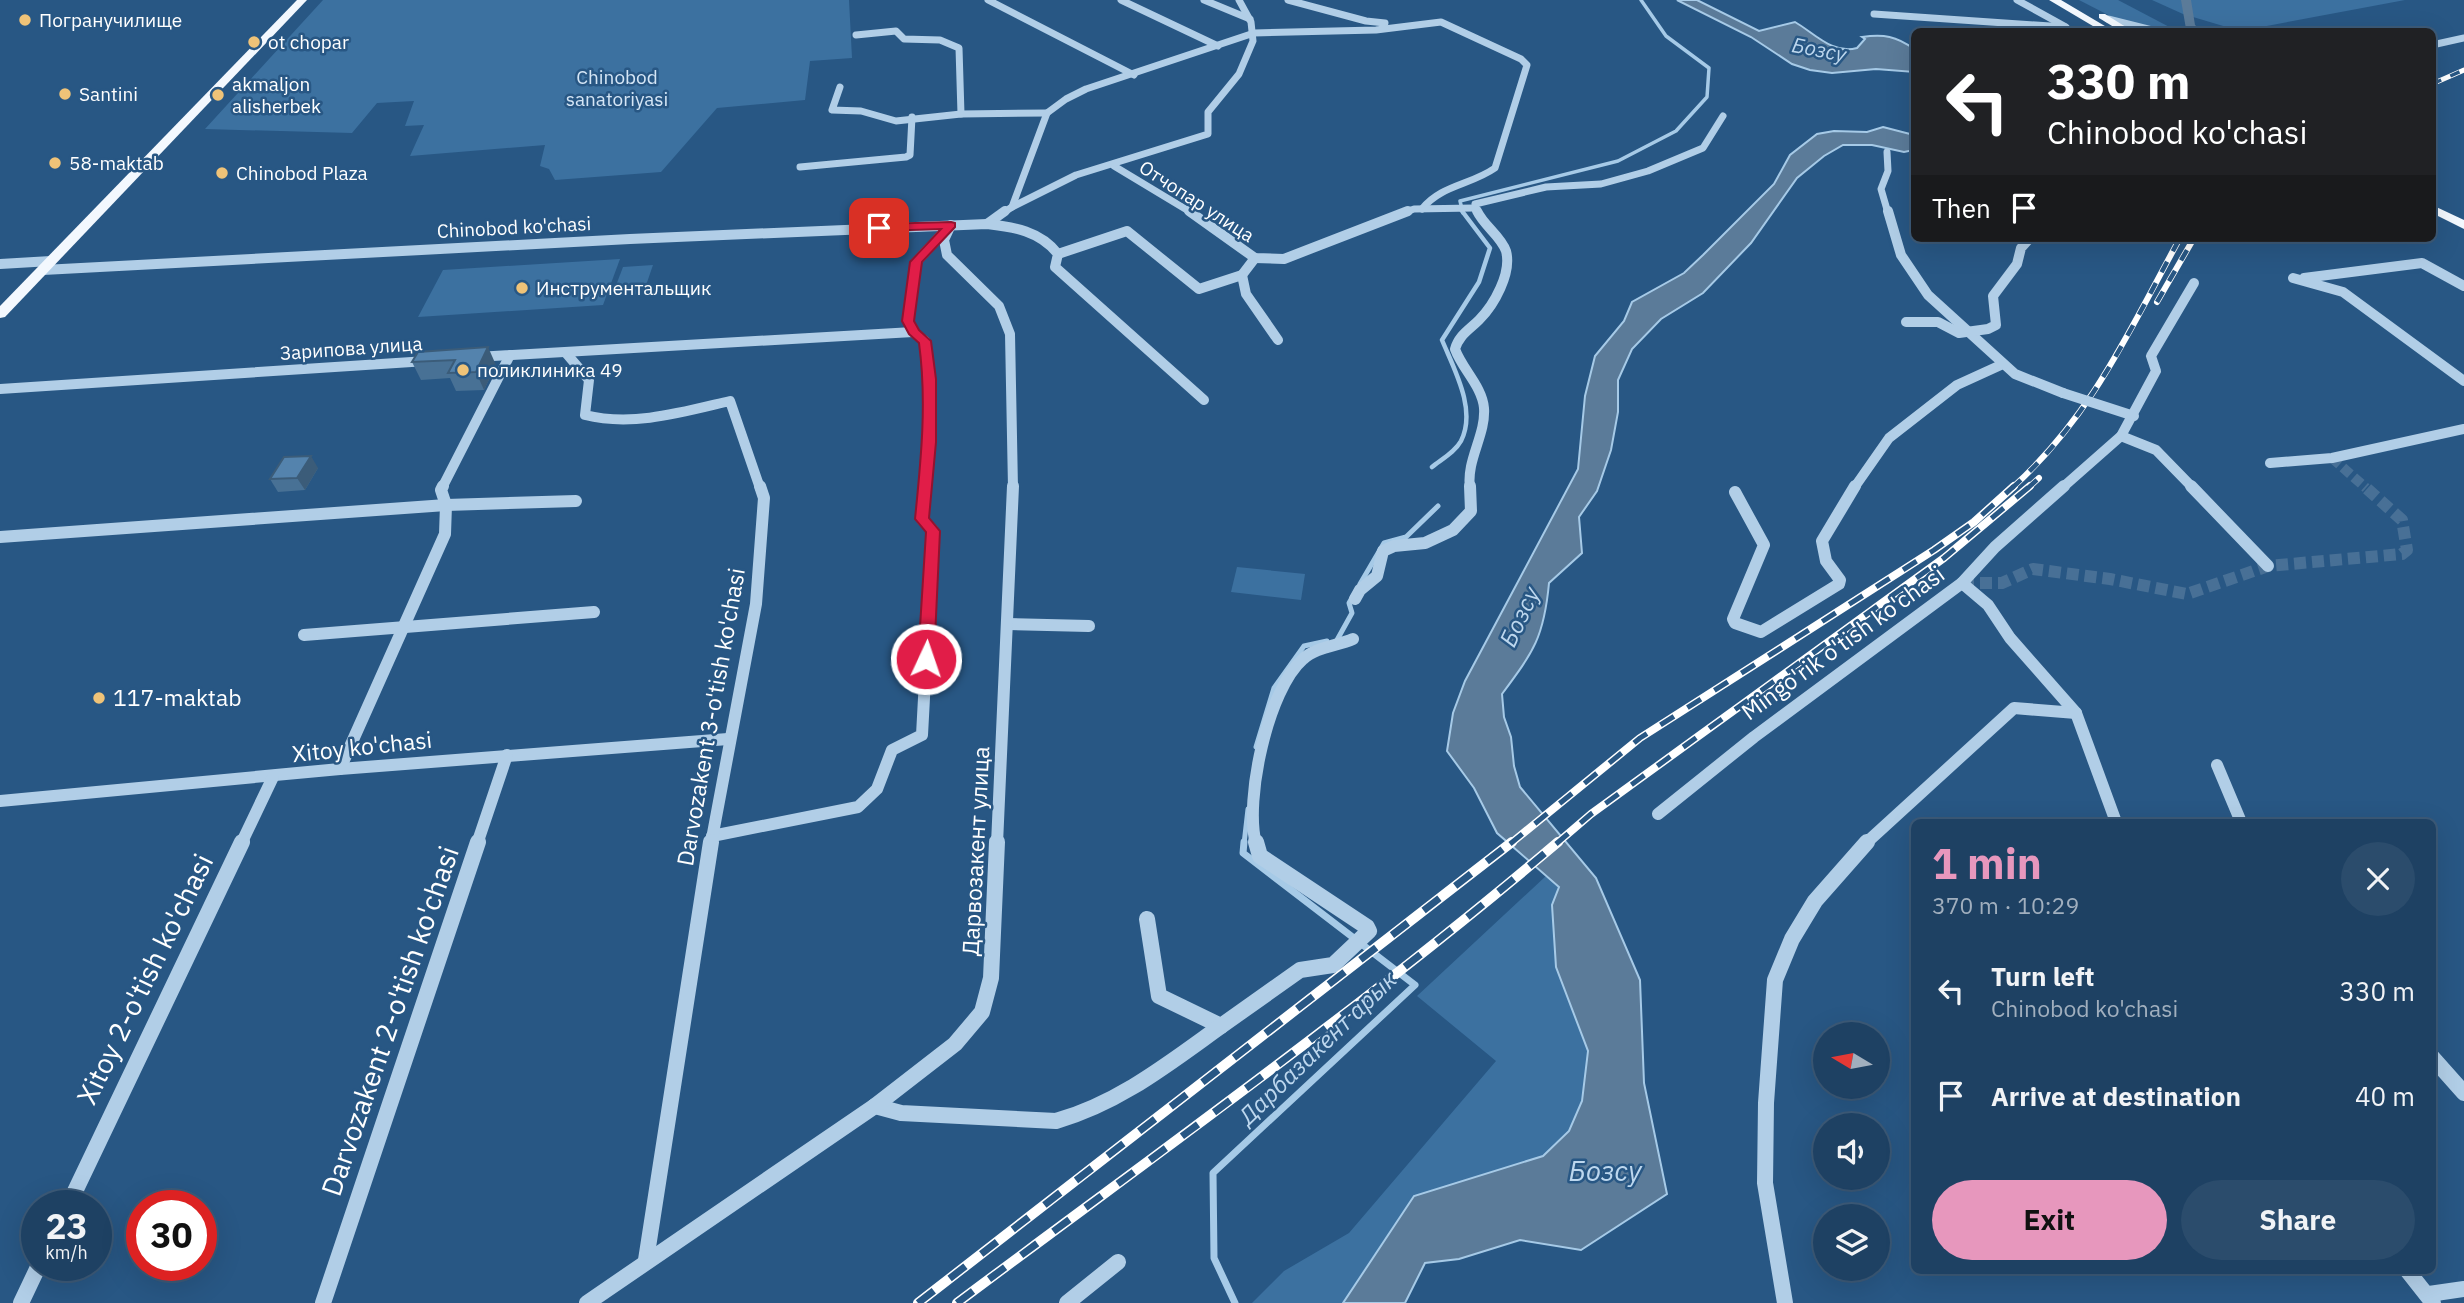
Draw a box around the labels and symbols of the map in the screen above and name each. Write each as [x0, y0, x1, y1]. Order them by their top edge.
place label: Погранучилище [39, 8, 182, 32]
marker: Погранучилище [17, 12, 33, 28]
place label: ot chopar [268, 30, 349, 54]
water label: Бозсу [1790, 30, 1850, 68]
marker: ot chopar [246, 34, 262, 50]
park label: Chinobod sanatoriyasi [566, 65, 668, 111]
place label: akmaljon alisherbek [232, 72, 321, 118]
place label: Santini [79, 82, 138, 106]
marker: Santini [57, 86, 73, 102]
marker: akmaljon alisherbek [210, 87, 226, 103]
place label: 58-maktab [69, 151, 164, 175]
marker: 58-maktab [47, 155, 63, 171]
street label: Отчопар улица [1135, 155, 1259, 247]
place label: Chinobod Plaza [236, 161, 368, 185]
marker: Chinobod Plaza [214, 165, 230, 181]
pin [849, 198, 909, 258]
street label: Chinobod ko'chasi [436, 211, 592, 243]
place label: Инструментальщик [536, 276, 711, 300]
marker: Инструментальщик [514, 280, 530, 296]
street label: Зарипова улица [279, 331, 423, 365]
place label: поликлиника 49 [477, 358, 623, 382]
marker: поликлиника 49 [455, 362, 471, 378]
street label: Mingo'rik o'tish ko'chasi [1735, 558, 1950, 726]
street label: Darvozakent 3-o'tish ko'chasi [669, 566, 751, 868]
water label: Бозсу [1491, 580, 1547, 652]
position arrow [889, 622, 963, 696]
place label: 117-maktab [113, 682, 242, 712]
marker: 117-maktab [91, 690, 107, 706]
street label: Xitoy ko'chasi [290, 724, 433, 768]
street label: Дарвозакент улица [955, 745, 995, 957]
street label: Darvozakent 2-o'tish ko'chasi [312, 841, 467, 1201]
street label: Xitoy 2-o'tish ko'chasi [68, 847, 221, 1110]
water label: Дарбазакент арык [1230, 963, 1404, 1133]
north arrow [1813, 1022, 1890, 1099]
water label: Бозсу [1569, 1152, 1643, 1189]
speed limit sign: 30 [126, 1190, 217, 1281]

